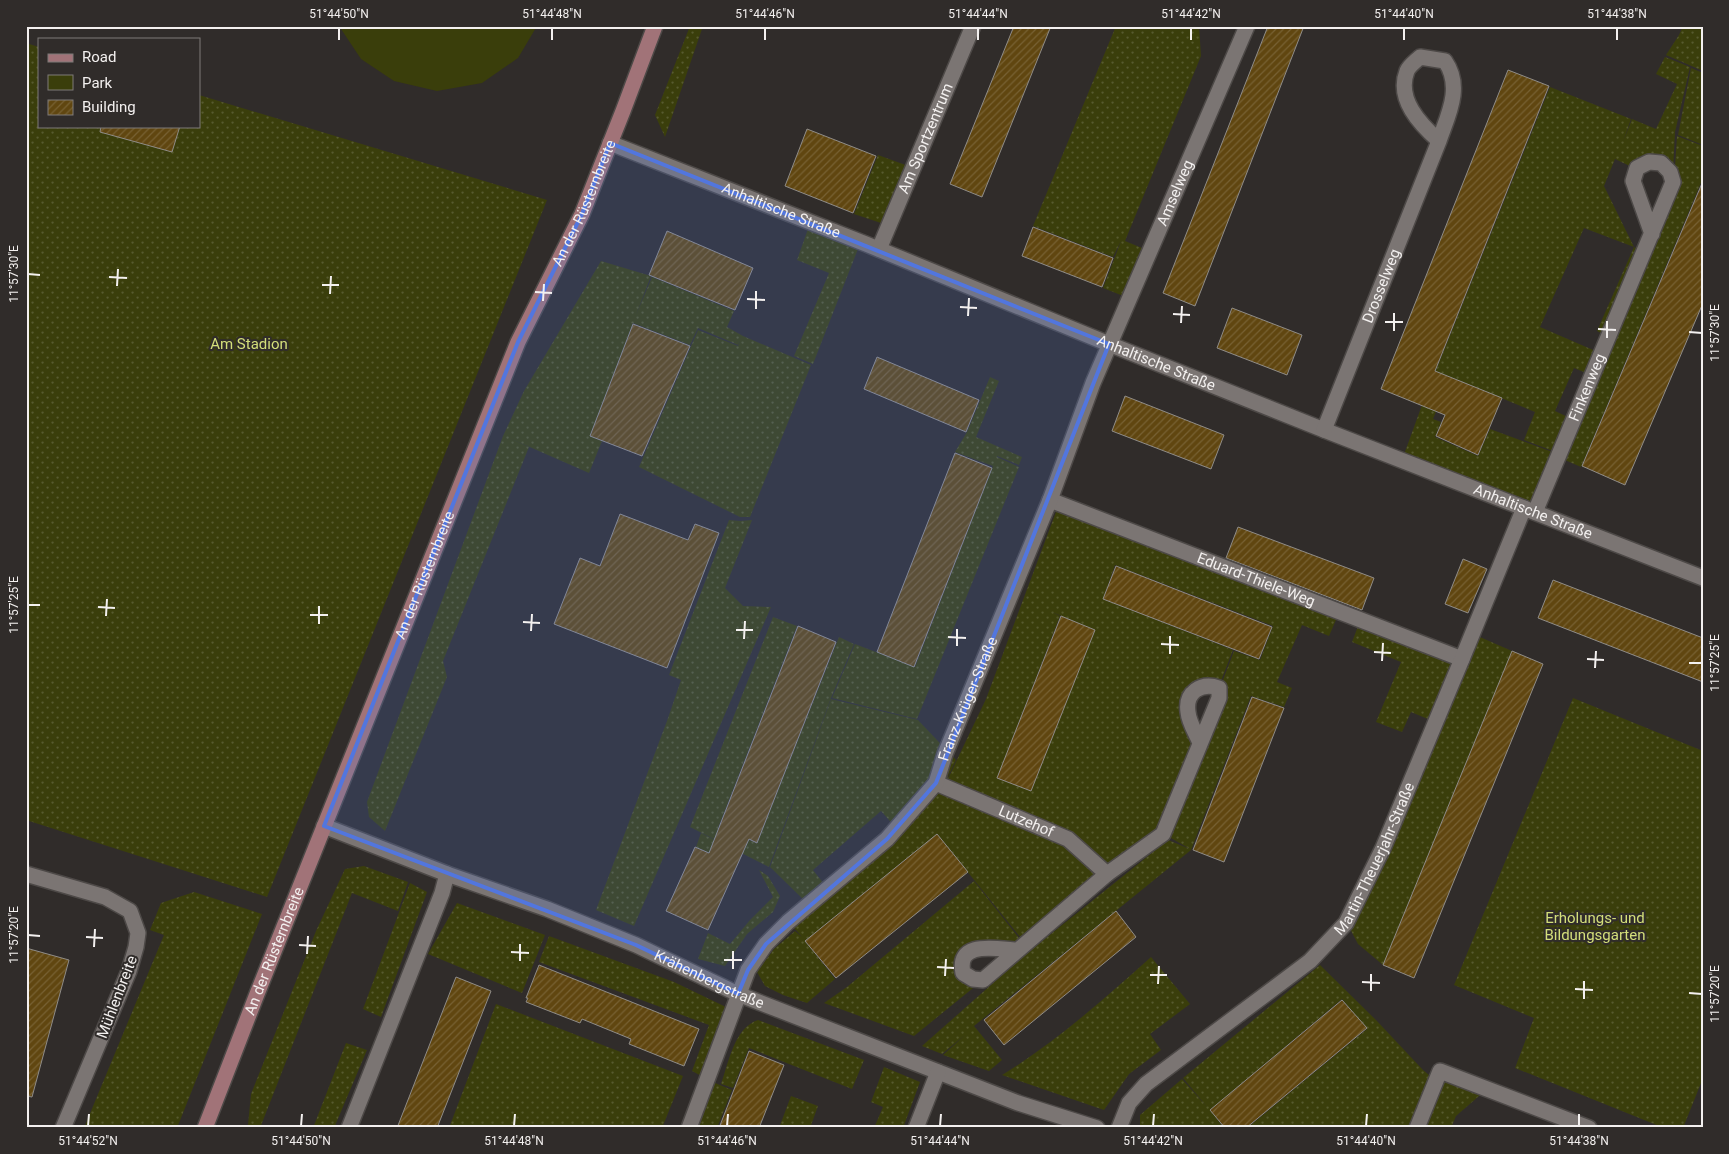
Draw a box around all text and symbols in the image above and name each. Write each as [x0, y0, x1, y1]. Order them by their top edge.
text: 51°44'50"N [309, 7, 369, 21]
text: 51°44'48"N [522, 7, 582, 21]
text: 51°44'46"N [735, 7, 795, 21]
text: 51°44'44"N [948, 7, 1008, 21]
text: 51°44'42"N [1161, 7, 1221, 21]
text: 51°44'40"N [1374, 7, 1434, 21]
text: 51°44'38"N [1587, 7, 1647, 21]
legend [38, 38, 200, 128]
text: Road [82, 48, 116, 66]
text: Park [82, 74, 113, 92]
street label: Am Sportzentrum [894, 81, 957, 196]
text: Building [82, 98, 136, 116]
street label: An der Rüsternbreite [548, 137, 620, 269]
street label: Amselweg [1153, 157, 1197, 229]
street label: Anhaltische Straße [719, 179, 843, 242]
text: 11°57'30"E [7, 245, 21, 303]
street label: Drosselweg [1358, 246, 1404, 326]
text: 11°57'30"E [1708, 304, 1722, 362]
street label: Anhaltische Straße [1094, 331, 1218, 395]
park label: Am Stadion [210, 335, 288, 353]
street label: Finkenweg [1565, 351, 1609, 424]
street label: Anhaltische Straße [1471, 480, 1595, 543]
street label: An der Rüsternbreite [391, 508, 458, 642]
street label: Eduard-Thiele-Weg [1195, 549, 1318, 610]
text: 11°57'25"E [7, 576, 21, 634]
street label: Franz-Krüger-Straße [934, 634, 1002, 763]
text: 11°57'25"E [1708, 634, 1722, 692]
street label: Martin-Theuerjahr-Straße [1330, 780, 1418, 939]
street label: Lutzehof [996, 802, 1057, 841]
street label: An der Rüsternbreite [241, 884, 308, 1018]
text: 11°57'20"E [7, 906, 21, 964]
park label: Erholungs- und Bildungsgarten [1545, 909, 1646, 944]
street label: Krähenbergstraße [651, 946, 767, 1012]
street label: Mühlenbreite [93, 953, 141, 1041]
text: 11°57'20"E [1708, 965, 1722, 1023]
text: 51°44'52"N [58, 1134, 118, 1148]
text: 51°44'50"N [271, 1134, 331, 1148]
text: 51°44'48"N [484, 1134, 544, 1148]
text: 51°44'46"N [697, 1134, 757, 1148]
text: 51°44'44"N [910, 1134, 970, 1148]
text: 51°44'42"N [1123, 1134, 1183, 1148]
text: 51°44'40"N [1336, 1134, 1396, 1148]
text: 51°44'38"N [1549, 1134, 1609, 1148]

